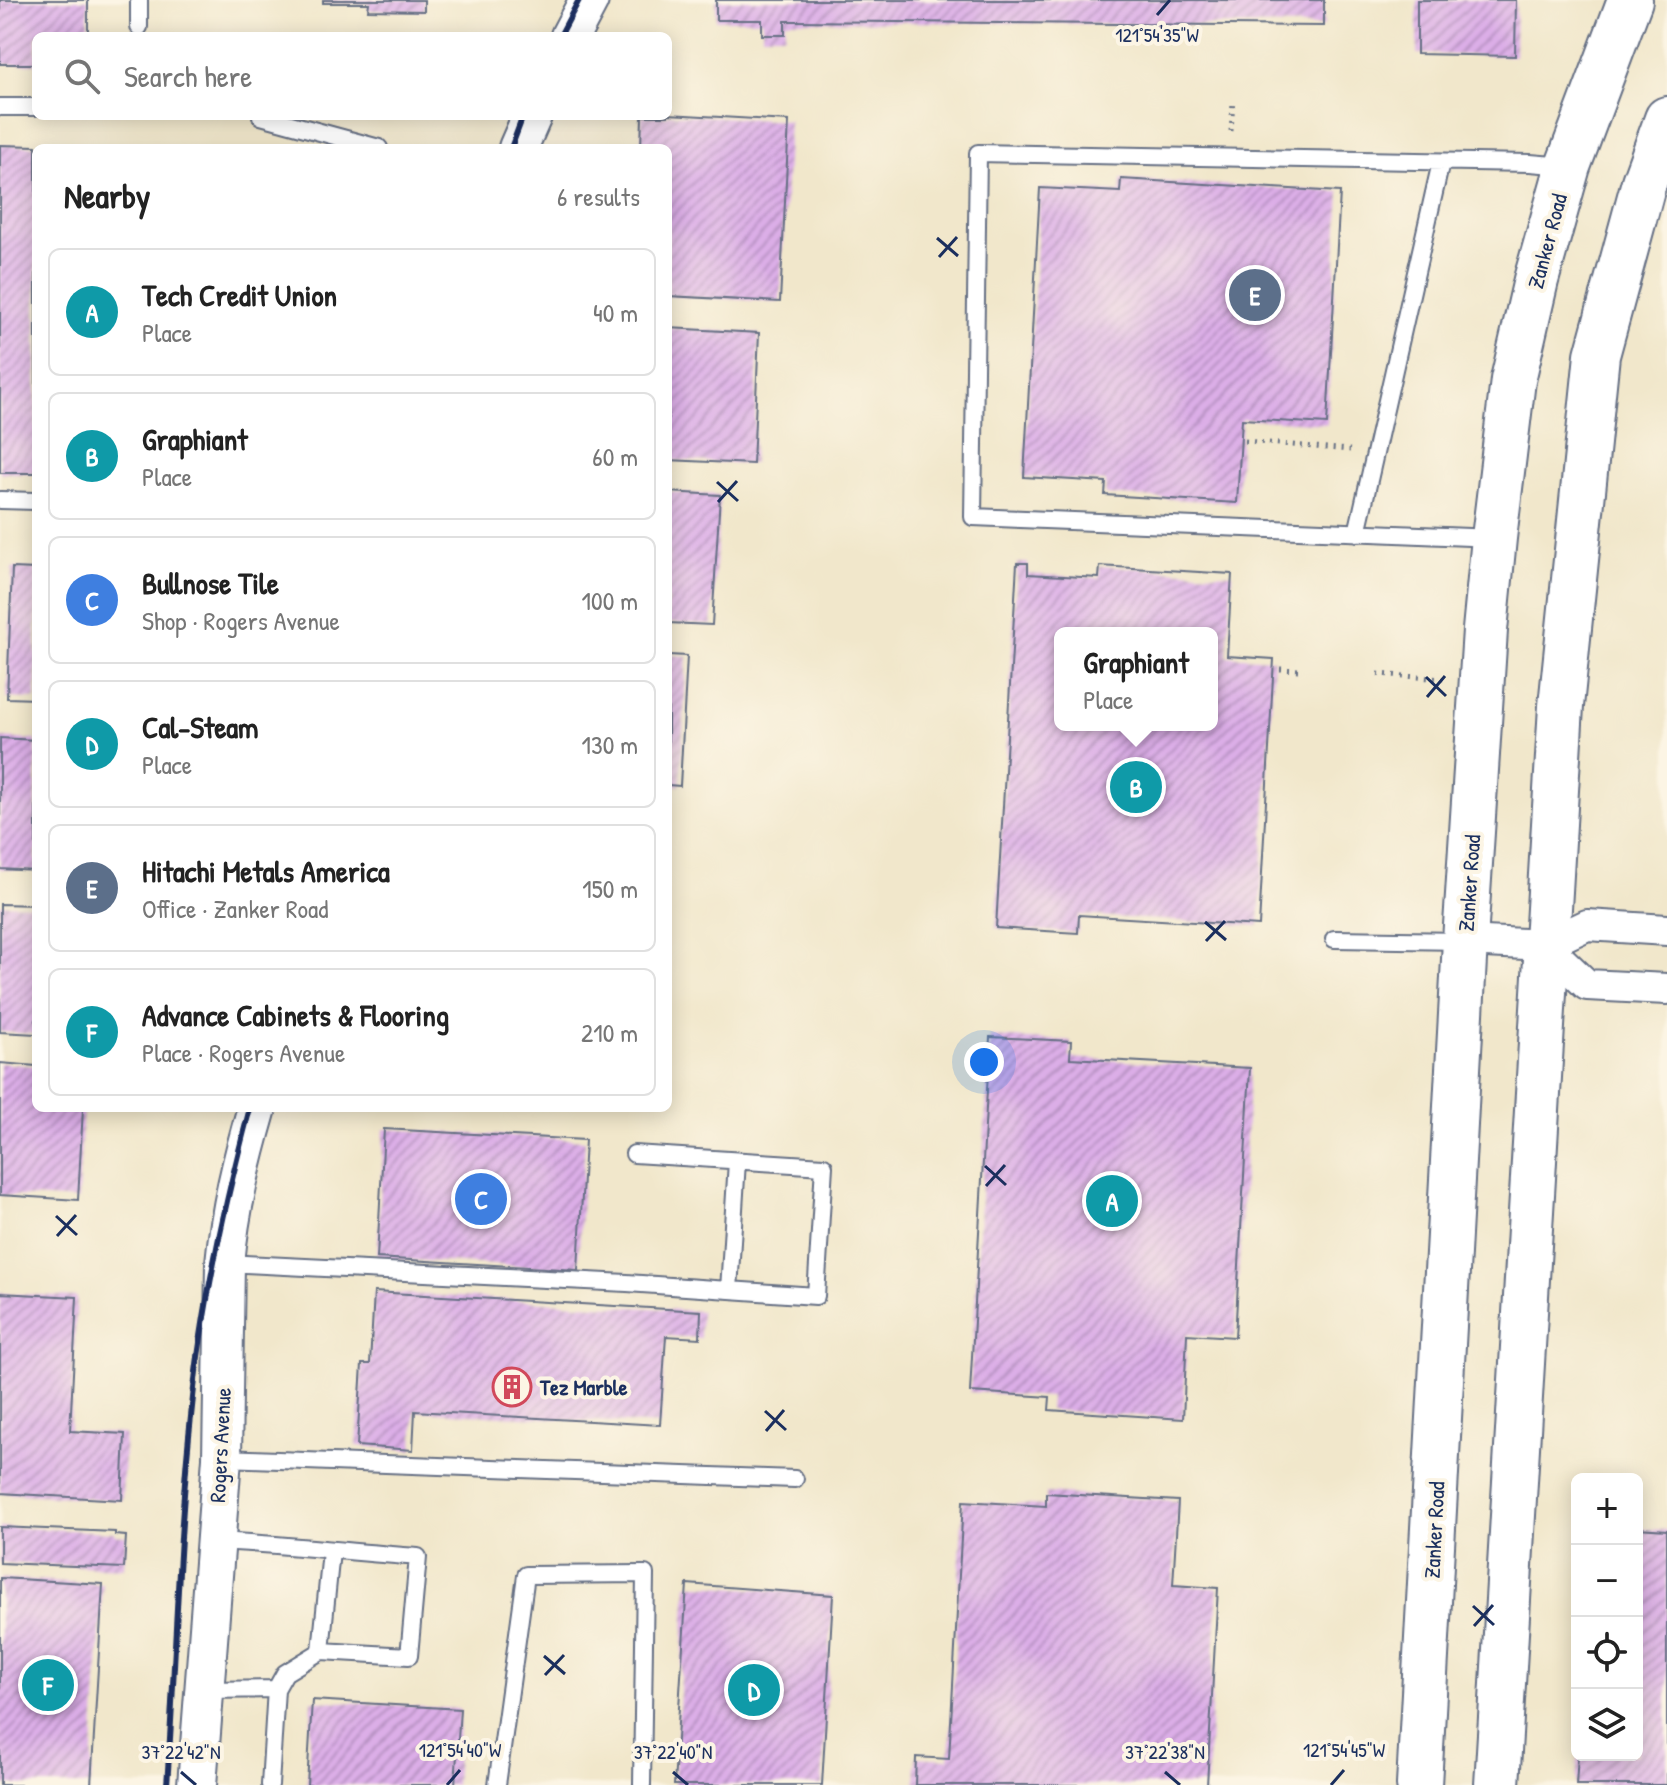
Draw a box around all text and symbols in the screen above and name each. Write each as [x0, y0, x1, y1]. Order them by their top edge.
text: 121°54'35"W [1115, 21, 1199, 48]
search box [32, 32, 672, 120]
icon: search [60, 54, 104, 98]
text: Search here [124, 56, 252, 96]
text: Nearby [64, 173, 150, 219]
text: 6 results [557, 179, 640, 214]
street label: Zanker Road [1520, 190, 1574, 292]
pin: E [1229, 265, 1281, 325]
text: Tech Credit Union [142, 275, 337, 315]
text: A [86, 295, 98, 330]
text: 40 m [593, 295, 638, 330]
text: Place [142, 315, 192, 350]
text: Graphiant [142, 419, 248, 459]
text: B [85, 439, 99, 474]
text: 60 m [592, 439, 638, 474]
text: Place [142, 459, 192, 494]
text: Bullnose Tile [142, 563, 279, 603]
text: C [85, 583, 99, 618]
text: 100 m [582, 583, 638, 618]
text: Shop · Rogers Avenue [142, 603, 340, 638]
popup [1054, 627, 1218, 731]
text: Graphiant [1083, 642, 1189, 682]
text: Place [1083, 682, 1133, 717]
text: Cal-Steam [142, 707, 259, 747]
text: D [86, 727, 98, 762]
text: 130 m [582, 727, 638, 762]
text: Place [142, 747, 192, 782]
pin: B [1110, 757, 1162, 817]
street label: Zanker Road [1451, 833, 1487, 933]
text: Hitachi Metals America [142, 851, 390, 891]
text: E [86, 871, 98, 906]
text: 150 m [582, 871, 638, 906]
text: Office · Zanker Road [142, 891, 328, 926]
text: Advance Cabinets & Flooring [142, 995, 449, 1035]
text: F [87, 1015, 97, 1050]
text: 210 m [581, 1015, 638, 1050]
text: Place · Rogers Avenue [142, 1035, 345, 1070]
your location [964, 1042, 1004, 1082]
pin: C [455, 1169, 507, 1229]
pin: A [1086, 1171, 1138, 1231]
building icon: Tez Marble [491, 1366, 533, 1408]
place label: Tez Marble [539, 1372, 628, 1402]
street label: Rogers Avenue [202, 1386, 238, 1503]
map controls [1571, 1473, 1643, 1761]
button: + [1571, 1473, 1643, 1545]
street label: Zanker Road [1416, 1480, 1452, 1579]
button: − [1571, 1545, 1643, 1617]
button: locate [1571, 1617, 1643, 1689]
pin: F [22, 1655, 74, 1715]
pin: D [728, 1660, 780, 1720]
button: layers [1571, 1689, 1643, 1761]
text: 121°54'40"W [419, 1736, 502, 1763]
text: 121°54'45"W [1303, 1736, 1386, 1763]
text: 37°22'42"N [141, 1738, 221, 1765]
text: 37°22'40"N [634, 1738, 712, 1765]
text: 37°22'38"N [1125, 1738, 1205, 1765]

